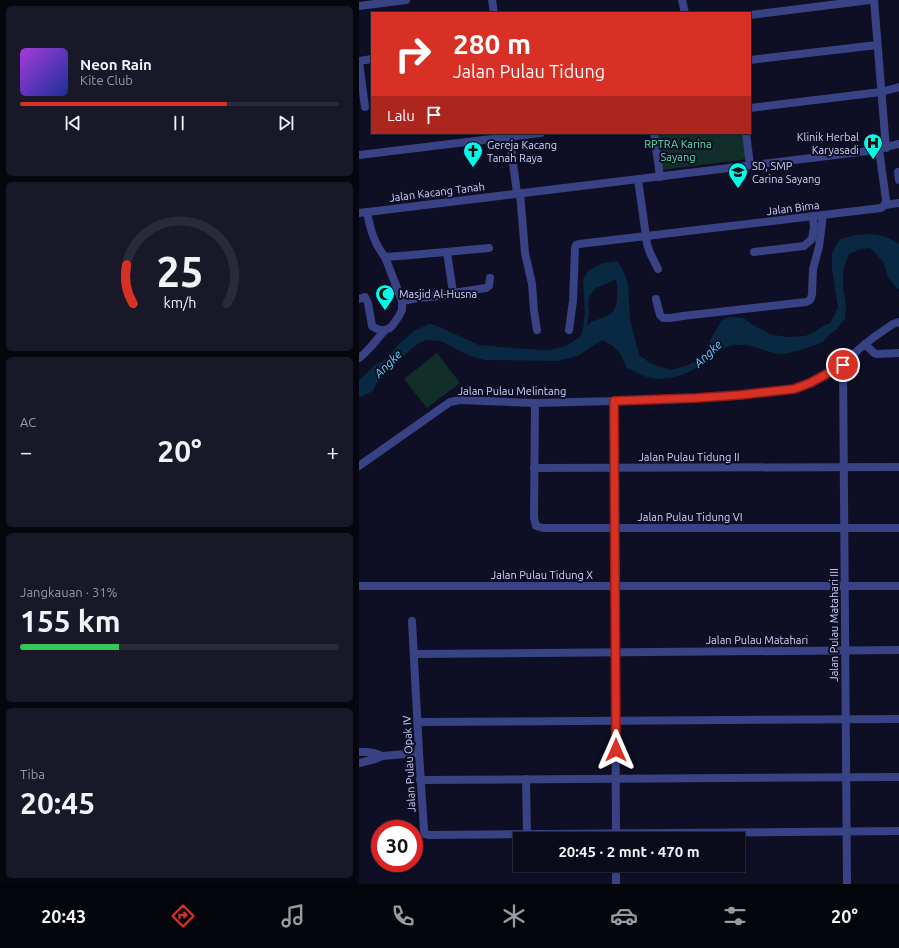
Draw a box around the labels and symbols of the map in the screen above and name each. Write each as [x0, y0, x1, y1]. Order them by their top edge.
place label: Klinik Herbal Karyasadi [797, 131, 859, 156]
hospital icon: Klinik Herbal Karyasadi [862, 132, 884, 160]
park label: RPTRA Karina Sayang [644, 138, 712, 163]
place label: Gereja Kacang Tanah Raya [487, 139, 557, 164]
church icon: Gereja Kacang Tanah Raya [462, 140, 484, 168]
place label: SD, SMP Carina Sayang [752, 160, 821, 185]
school or university icon: SD, SMP Carina Sayang [727, 161, 749, 189]
street label: Jalan Kacang Tanah [389, 180, 485, 204]
street label: Jalan Bima [766, 199, 820, 217]
mosque icon: Masjid Al-Husna [374, 283, 396, 311]
place label: Masjid Al-Husna [399, 288, 477, 300]
water label: Angke [690, 338, 724, 370]
water label: Angke [371, 347, 404, 381]
pin [826, 348, 860, 382]
street label: Jalan Pulau Melintang [458, 385, 566, 397]
street label: Jalan Pulau Tidung II [638, 451, 740, 463]
street label: Jalan Pulau Tidung VI [637, 511, 743, 523]
street label: Jalan Pulau Matahari III [828, 568, 840, 682]
street label: Jalan Pulau Tidung X [491, 569, 593, 581]
street label: Jalan Pulau Matahari [706, 634, 808, 646]
street label: Jalan Pulau Opak IV [400, 715, 418, 813]
position arrow [595, 729, 637, 771]
speed limit sign: 30 [371, 820, 423, 872]

